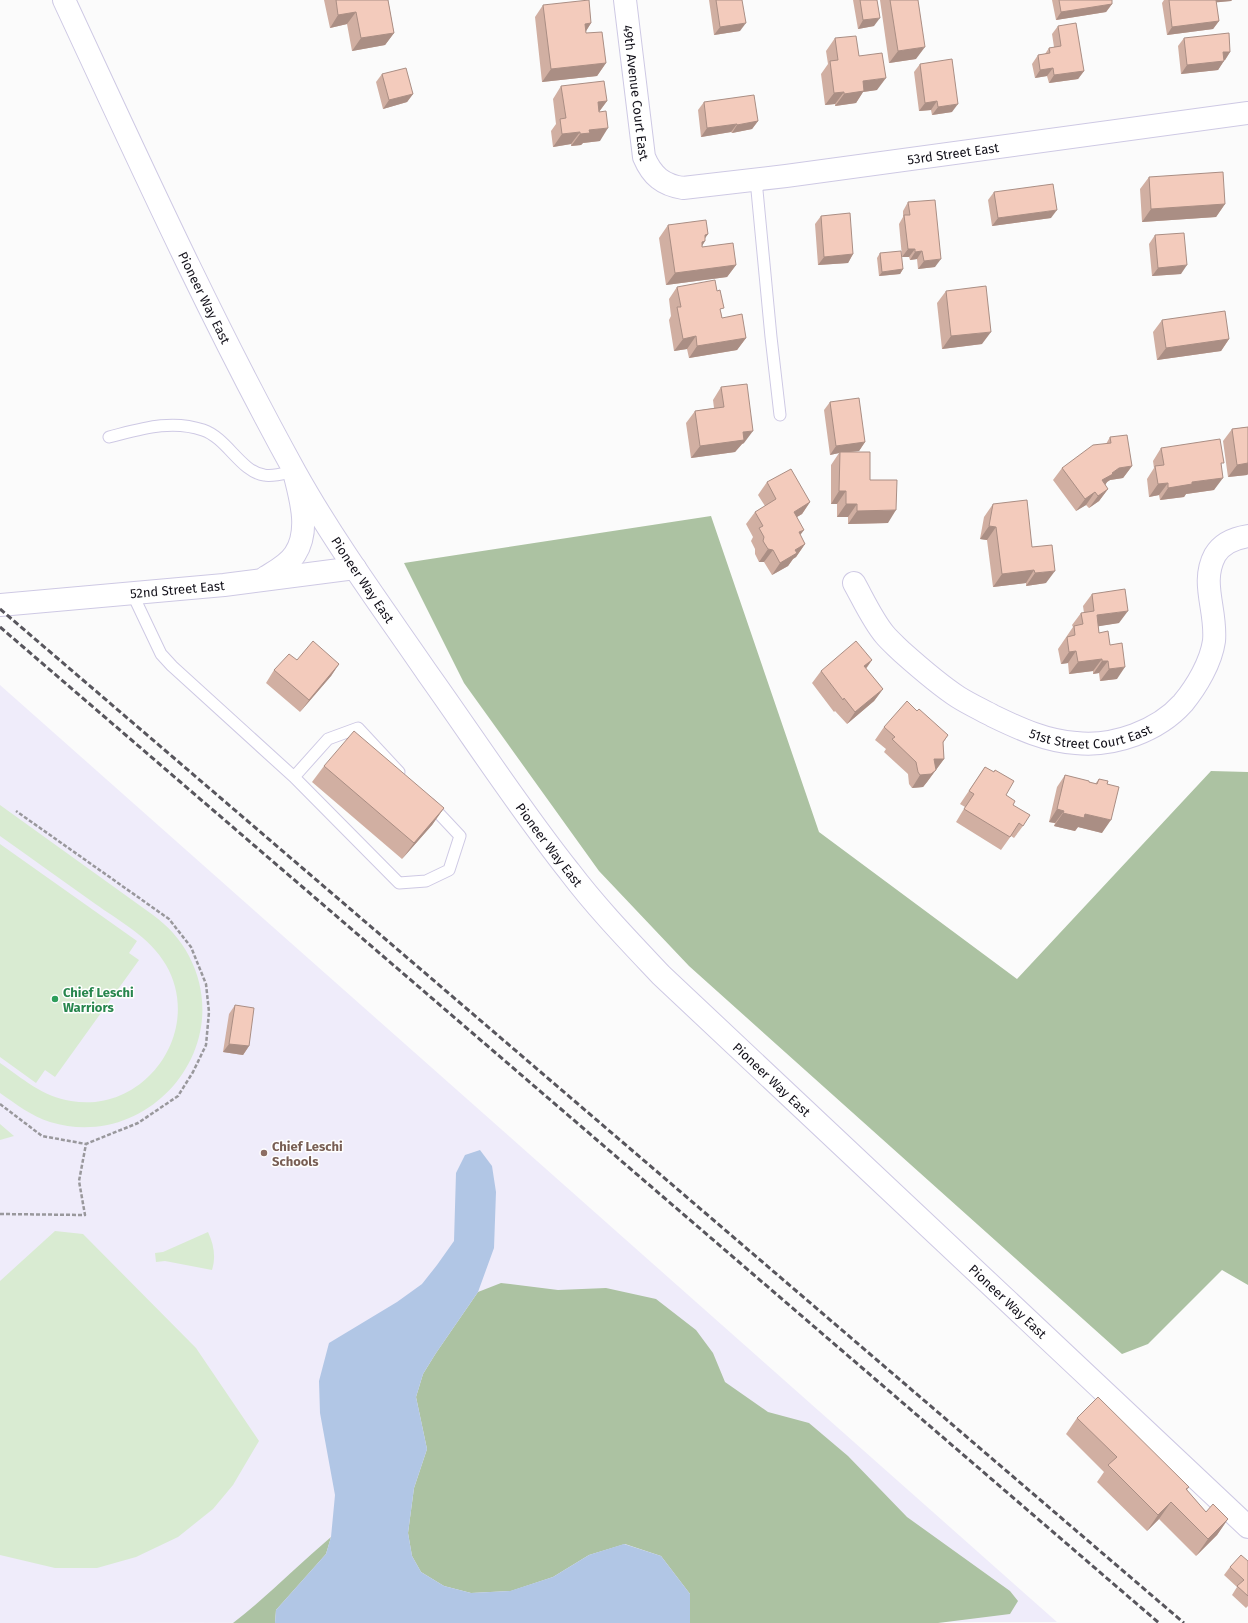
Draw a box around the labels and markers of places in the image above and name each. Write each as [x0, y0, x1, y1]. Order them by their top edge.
place label: Chief Leschi Warriors [63, 985, 134, 1015]
marker: Chief Leschi Warriors [50, 994, 60, 1004]
place label: Chief Leschi Schools [272, 1139, 343, 1169]
marker: Chief Leschi Schools [259, 1148, 269, 1158]

